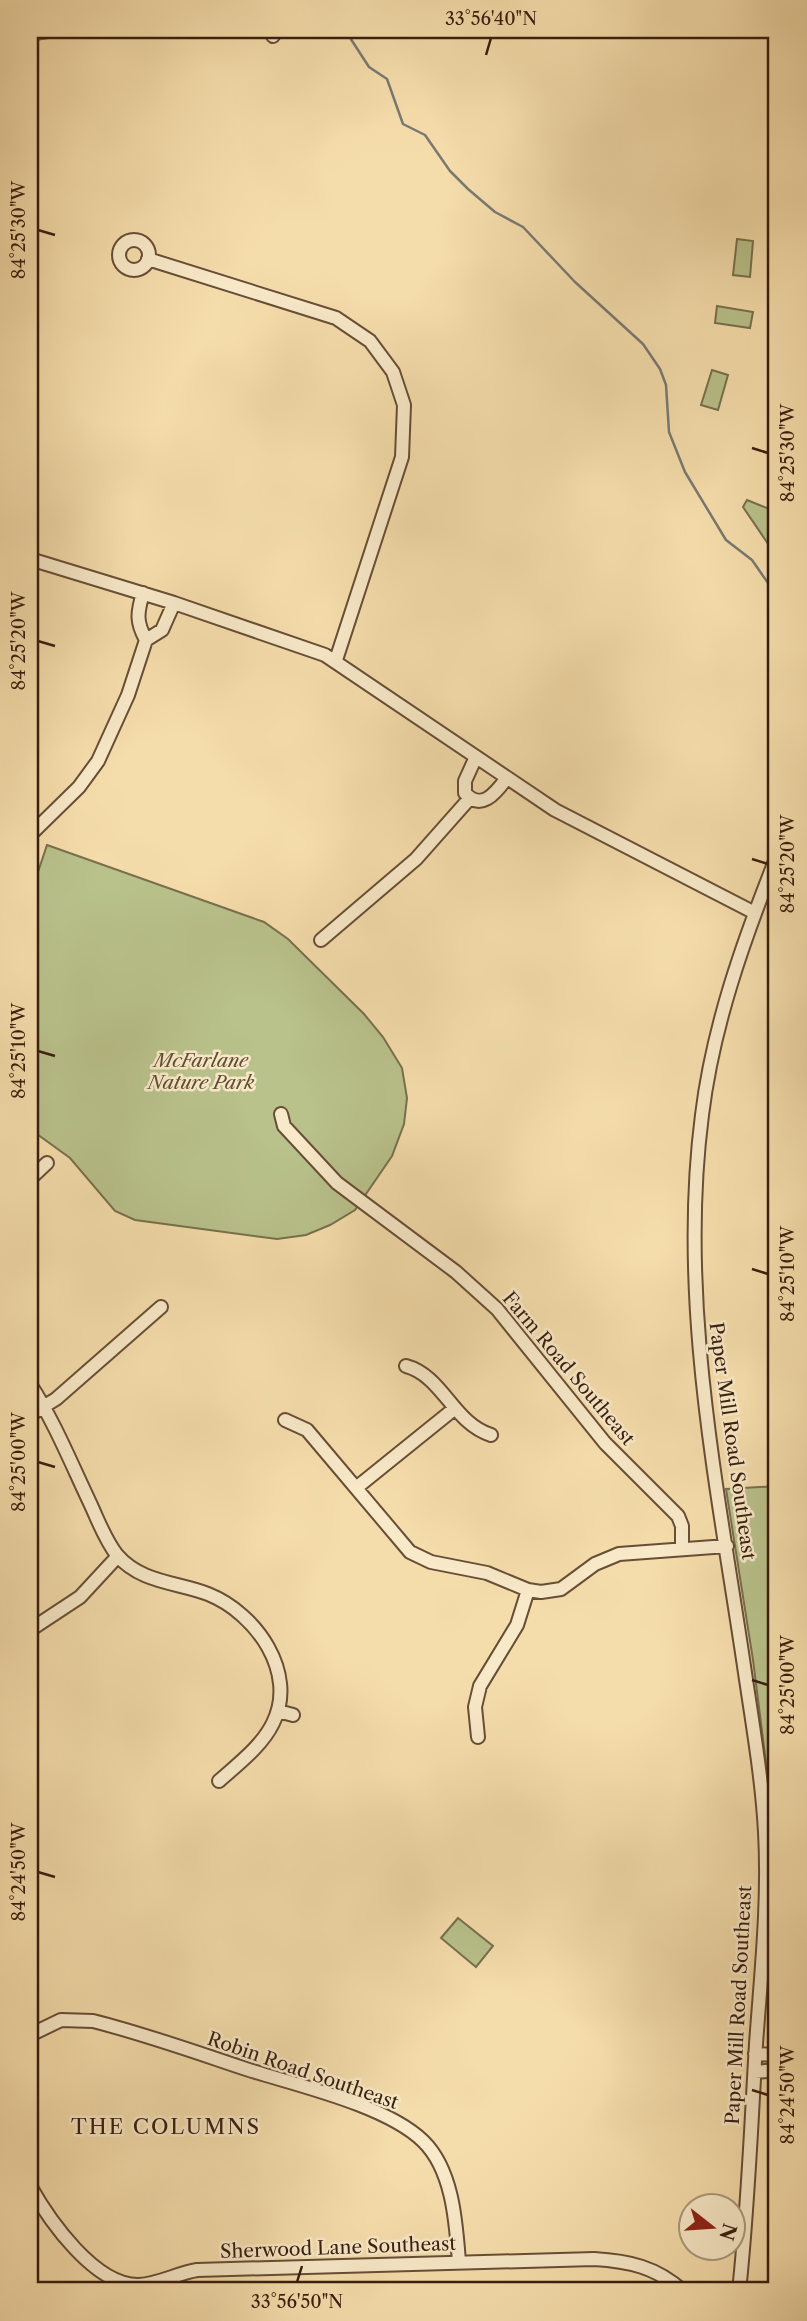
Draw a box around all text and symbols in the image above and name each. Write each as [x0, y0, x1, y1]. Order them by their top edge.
text: 33°56'40"N [445, 8, 537, 30]
text: 84°25'30"W [8, 179, 30, 279]
text: 84°25'30"W [777, 402, 799, 502]
text: 84°25'20"W [8, 590, 30, 691]
text: 84°25'20"W [777, 813, 799, 914]
text: 84°25'10"W [8, 1002, 30, 1099]
park label: McFarlane Nature Park [146, 1049, 254, 1094]
text: 84°25'10"W [777, 1225, 799, 1322]
street label: Farm Road Southeast [498, 1287, 640, 1450]
street label: Paper Mill Road Southeast [704, 1321, 761, 1562]
text: 84°25'00"W [8, 1411, 30, 1512]
text: 84°25'00"W [777, 1634, 799, 1735]
text: 84°24'50"W [8, 1821, 30, 1921]
street label: Paper Mill Road Southeast [721, 1885, 756, 2125]
street label: Robin Road Southeast [204, 2027, 402, 2114]
text: 84°24'50"W [777, 2044, 799, 2144]
district label: THE COLUMNS [71, 2114, 261, 2139]
north arrow [678, 2192, 748, 2262]
text: N [714, 2221, 741, 2243]
street label: Sherwood Lane Southeast [220, 2232, 457, 2263]
text: 33°56'50"N [251, 2291, 343, 2313]

